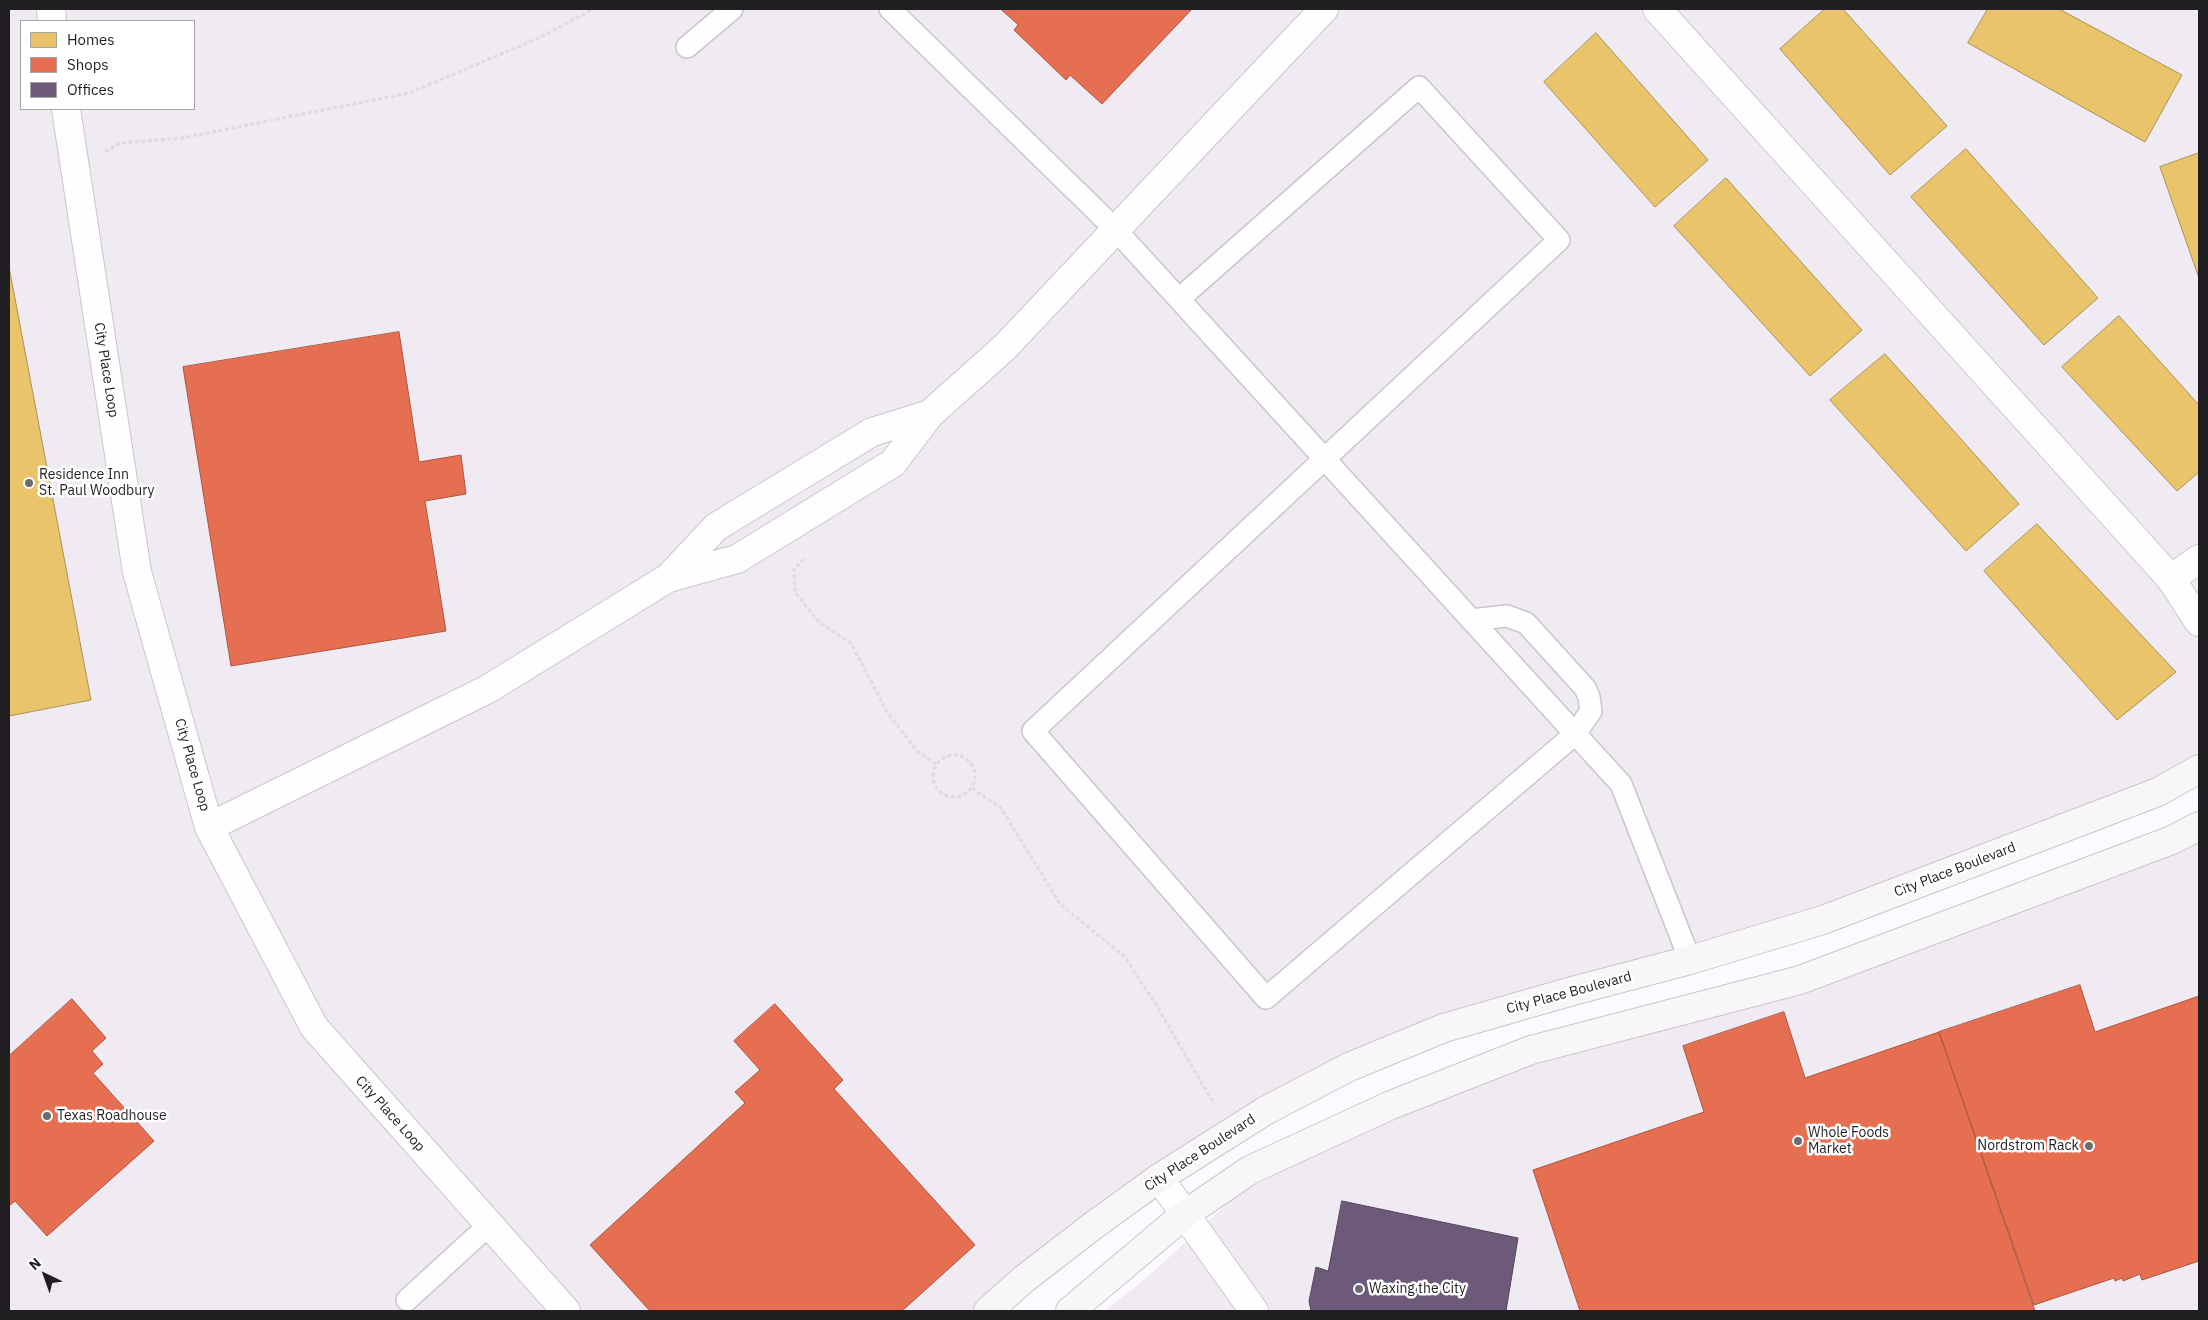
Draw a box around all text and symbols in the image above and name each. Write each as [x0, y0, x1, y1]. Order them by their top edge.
legend [20, 20, 195, 110]
text: Homes [67, 30, 115, 49]
text: Shops [67, 55, 109, 74]
text: Offices [67, 80, 114, 99]
street label: City Place Loop [90, 321, 122, 419]
place label: Residence Inn St. Paul Woodbury [39, 467, 154, 500]
marker: Residence Inn St. Paul Woodbury [23, 477, 35, 489]
street label: City Place Loop [171, 717, 213, 813]
street label: City Place Boulevard [1892, 839, 2018, 901]
street label: City Place Boulevard [1505, 968, 1633, 1018]
street label: City Place Loop [352, 1073, 428, 1155]
place label: Texas Roadhouse [57, 1108, 167, 1124]
marker: Texas Roadhouse [41, 1110, 53, 1122]
street label: City Place Boulevard [1141, 1111, 1259, 1195]
place label: Whole Foods Market [1808, 1125, 1889, 1158]
marker: Whole Foods Market [1792, 1135, 1804, 1147]
place label: Nordstrom Rack [1977, 1138, 2079, 1154]
marker: Nordstrom Rack [2083, 1140, 2095, 1152]
north arrow [20, 1250, 70, 1300]
text: N [25, 1254, 45, 1274]
place label: Waxing the City [1369, 1281, 1466, 1297]
marker: Waxing the City [1353, 1283, 1365, 1295]

